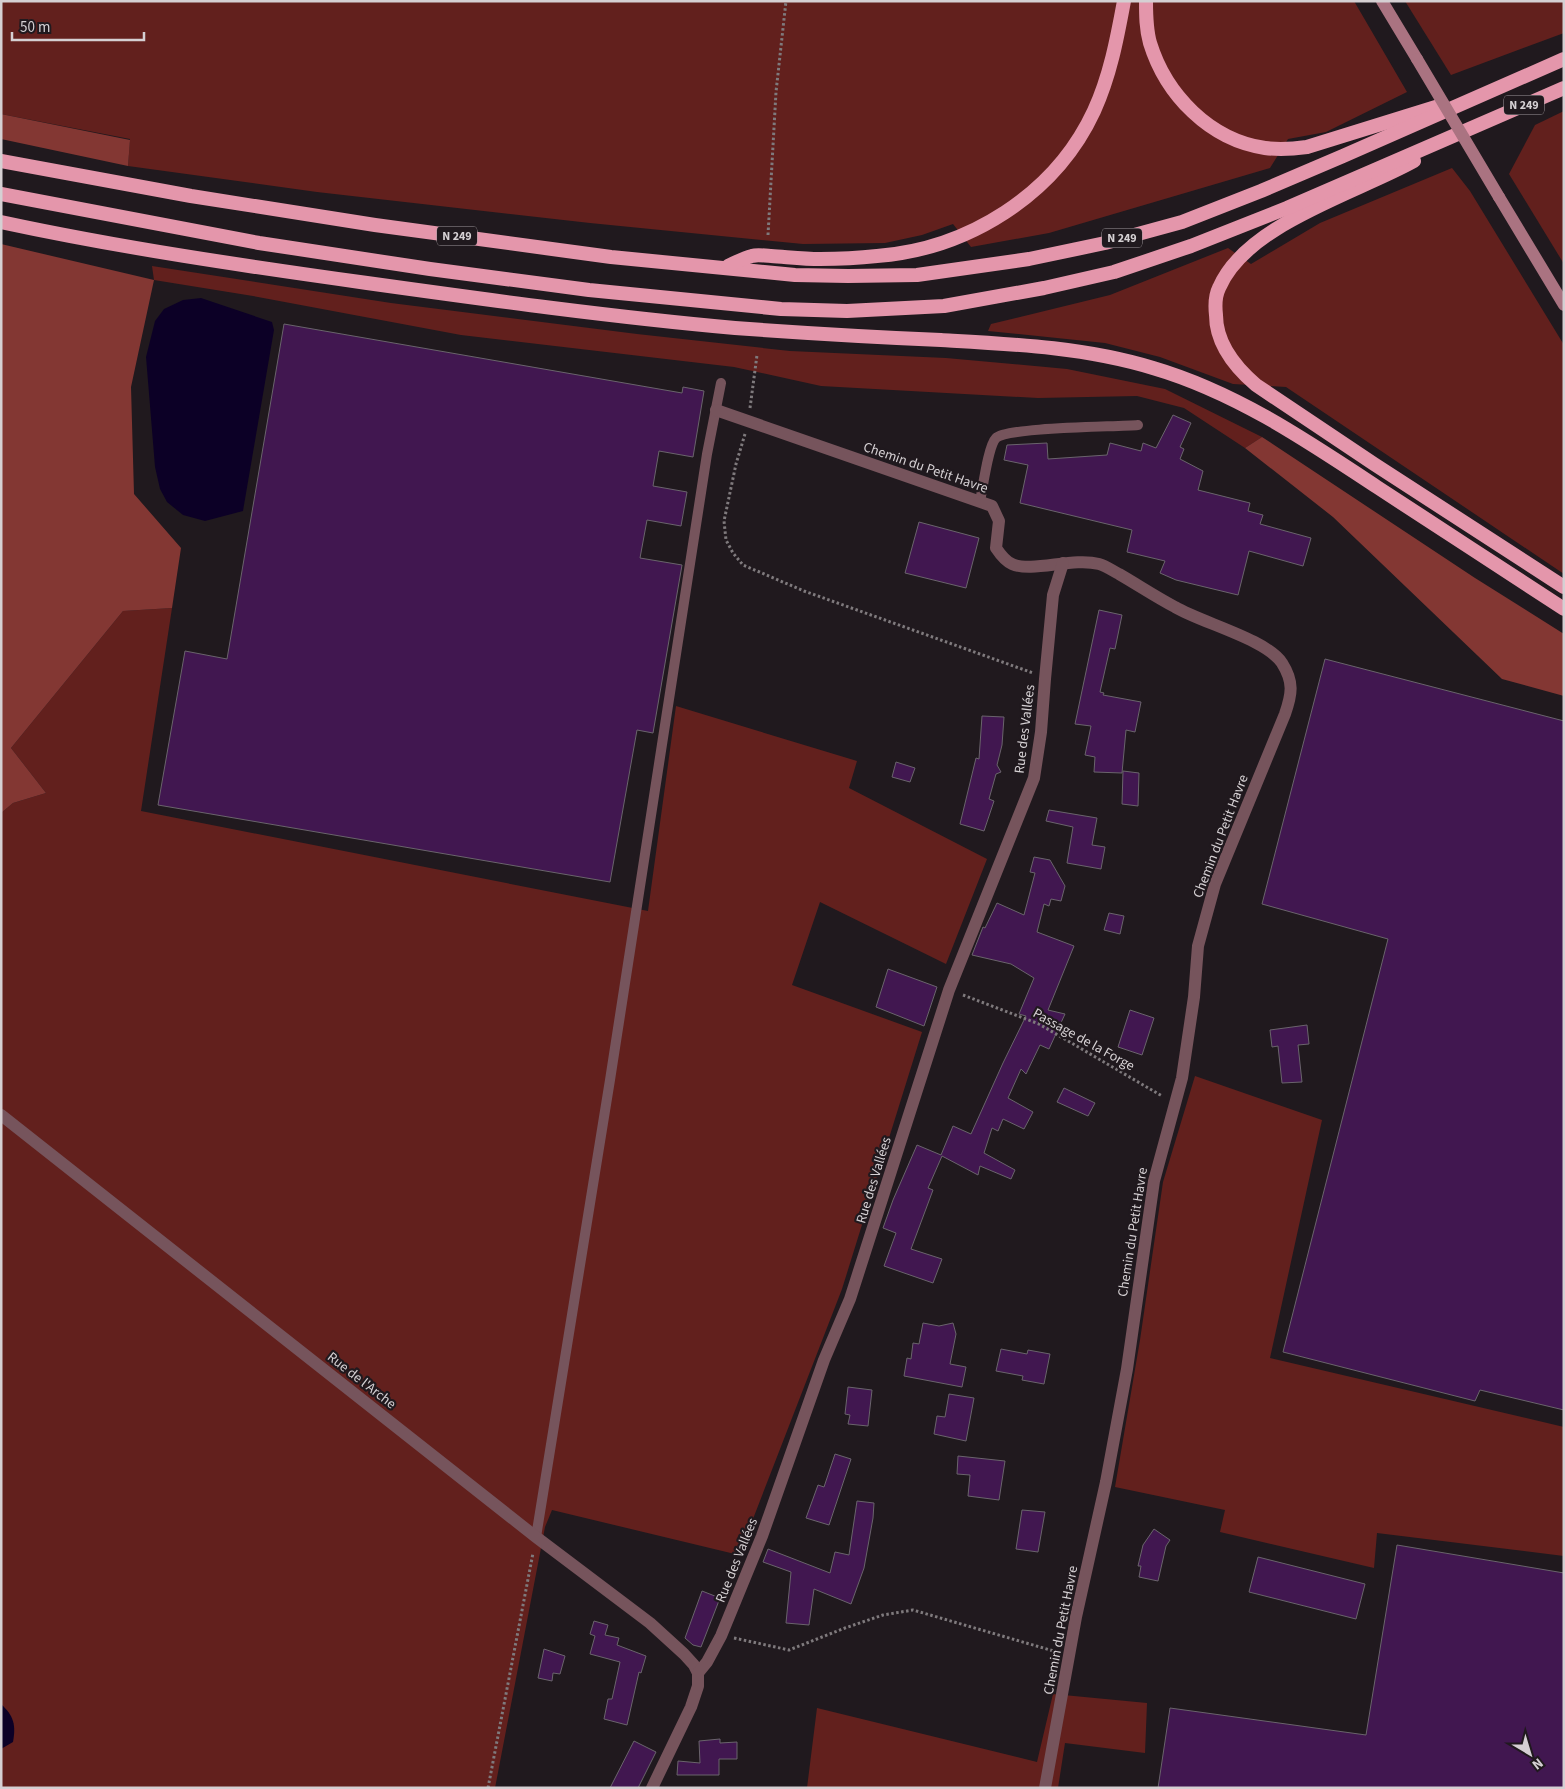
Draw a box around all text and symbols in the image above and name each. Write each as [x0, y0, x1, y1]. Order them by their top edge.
scale bar [12, 10, 145, 42]
text: 50 m [20, 17, 50, 38]
road number: N 249 [1504, 96, 1544, 114]
road number: N 249 [437, 227, 477, 246]
road number: N 249 [1102, 228, 1142, 248]
street label: Chemin du Petit Havre [861, 437, 991, 499]
street label: Rue des Vallées [1010, 683, 1040, 775]
street label: Chemin du Petit Havre [1188, 772, 1254, 901]
street label: Passage de la Forge [1029, 1004, 1138, 1076]
street label: Rue des Vallées [851, 1134, 897, 1226]
street label: Chemin du Petit Havre [1113, 1166, 1153, 1298]
street label: Rue de l'Arche [323, 1348, 400, 1414]
street label: Rue des Vallées [711, 1515, 763, 1606]
street label: Chemin du Petit Havre [1039, 1564, 1083, 1696]
north arrow [1505, 1729, 1555, 1779]
text: N [1528, 1753, 1547, 1774]

